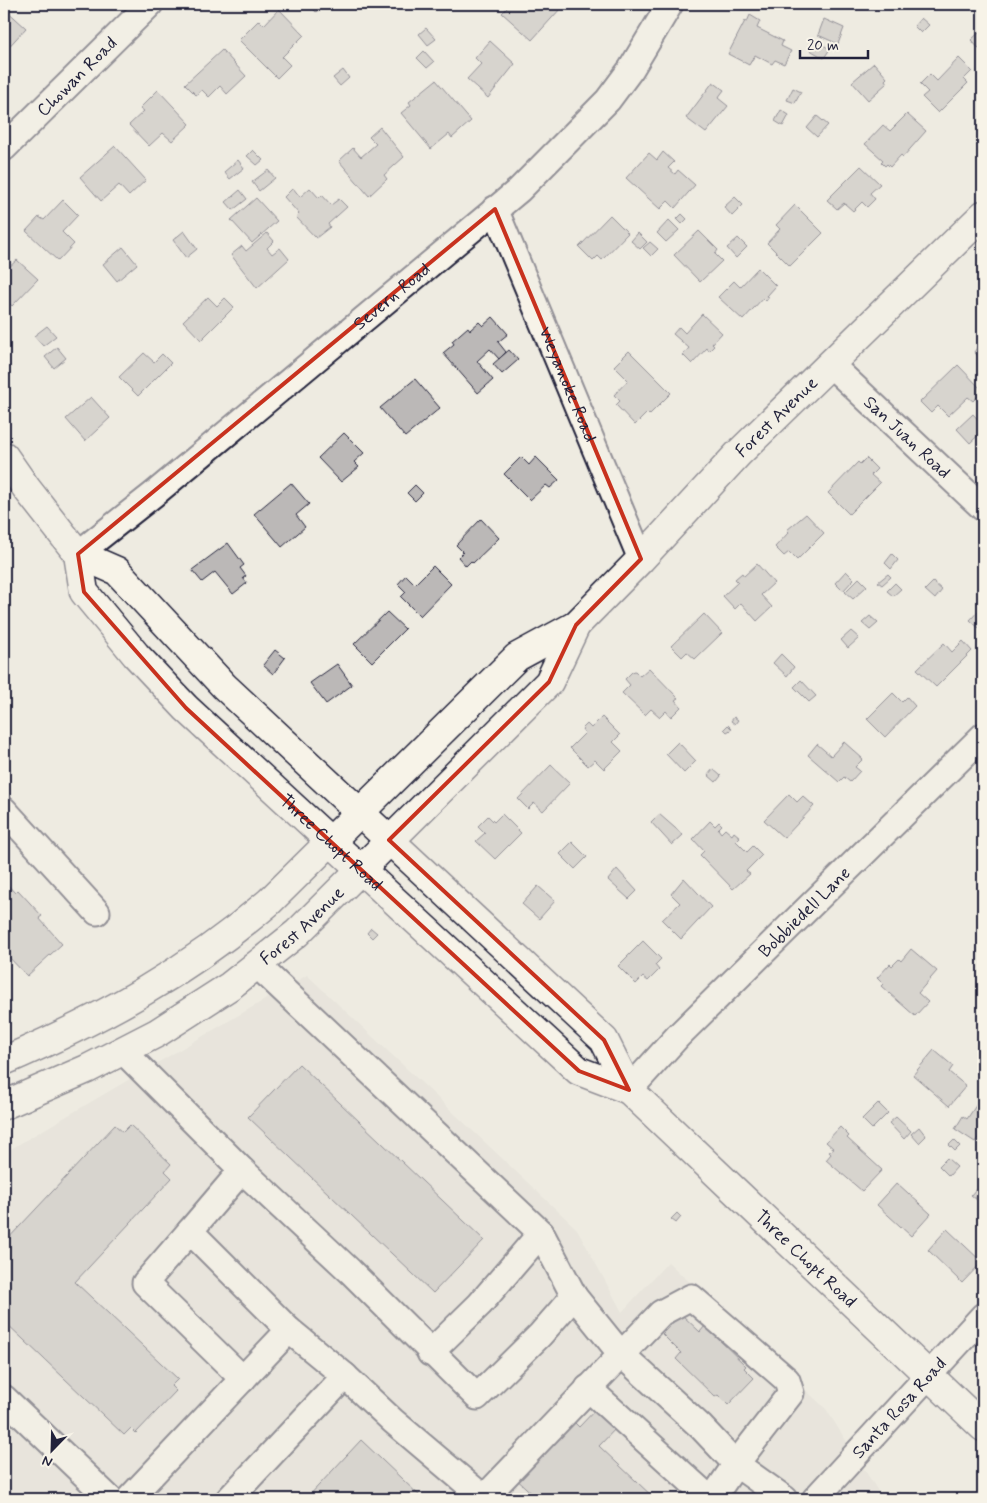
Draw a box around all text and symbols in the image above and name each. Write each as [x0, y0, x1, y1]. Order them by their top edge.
scale bar [800, 28, 867, 60]
street label: Chowan Road [32, 32, 123, 122]
text: 20 m [807, 36, 839, 56]
street label: Severn Road [348, 258, 436, 336]
street label: Weyanoke Road [533, 323, 602, 446]
street label: Forest Avenue [730, 372, 824, 463]
street label: San Juan Road [858, 391, 956, 485]
street label: Three Chopt Road [274, 789, 387, 897]
street label: Bobbiedell Lane [754, 862, 856, 963]
street label: Forest Avenue [255, 881, 350, 971]
street label: Three Chopt Road [749, 1205, 861, 1313]
street label: Santa Rosa Road [847, 1353, 952, 1464]
north arrow [28, 1426, 78, 1476]
text: N [40, 1451, 55, 1471]

